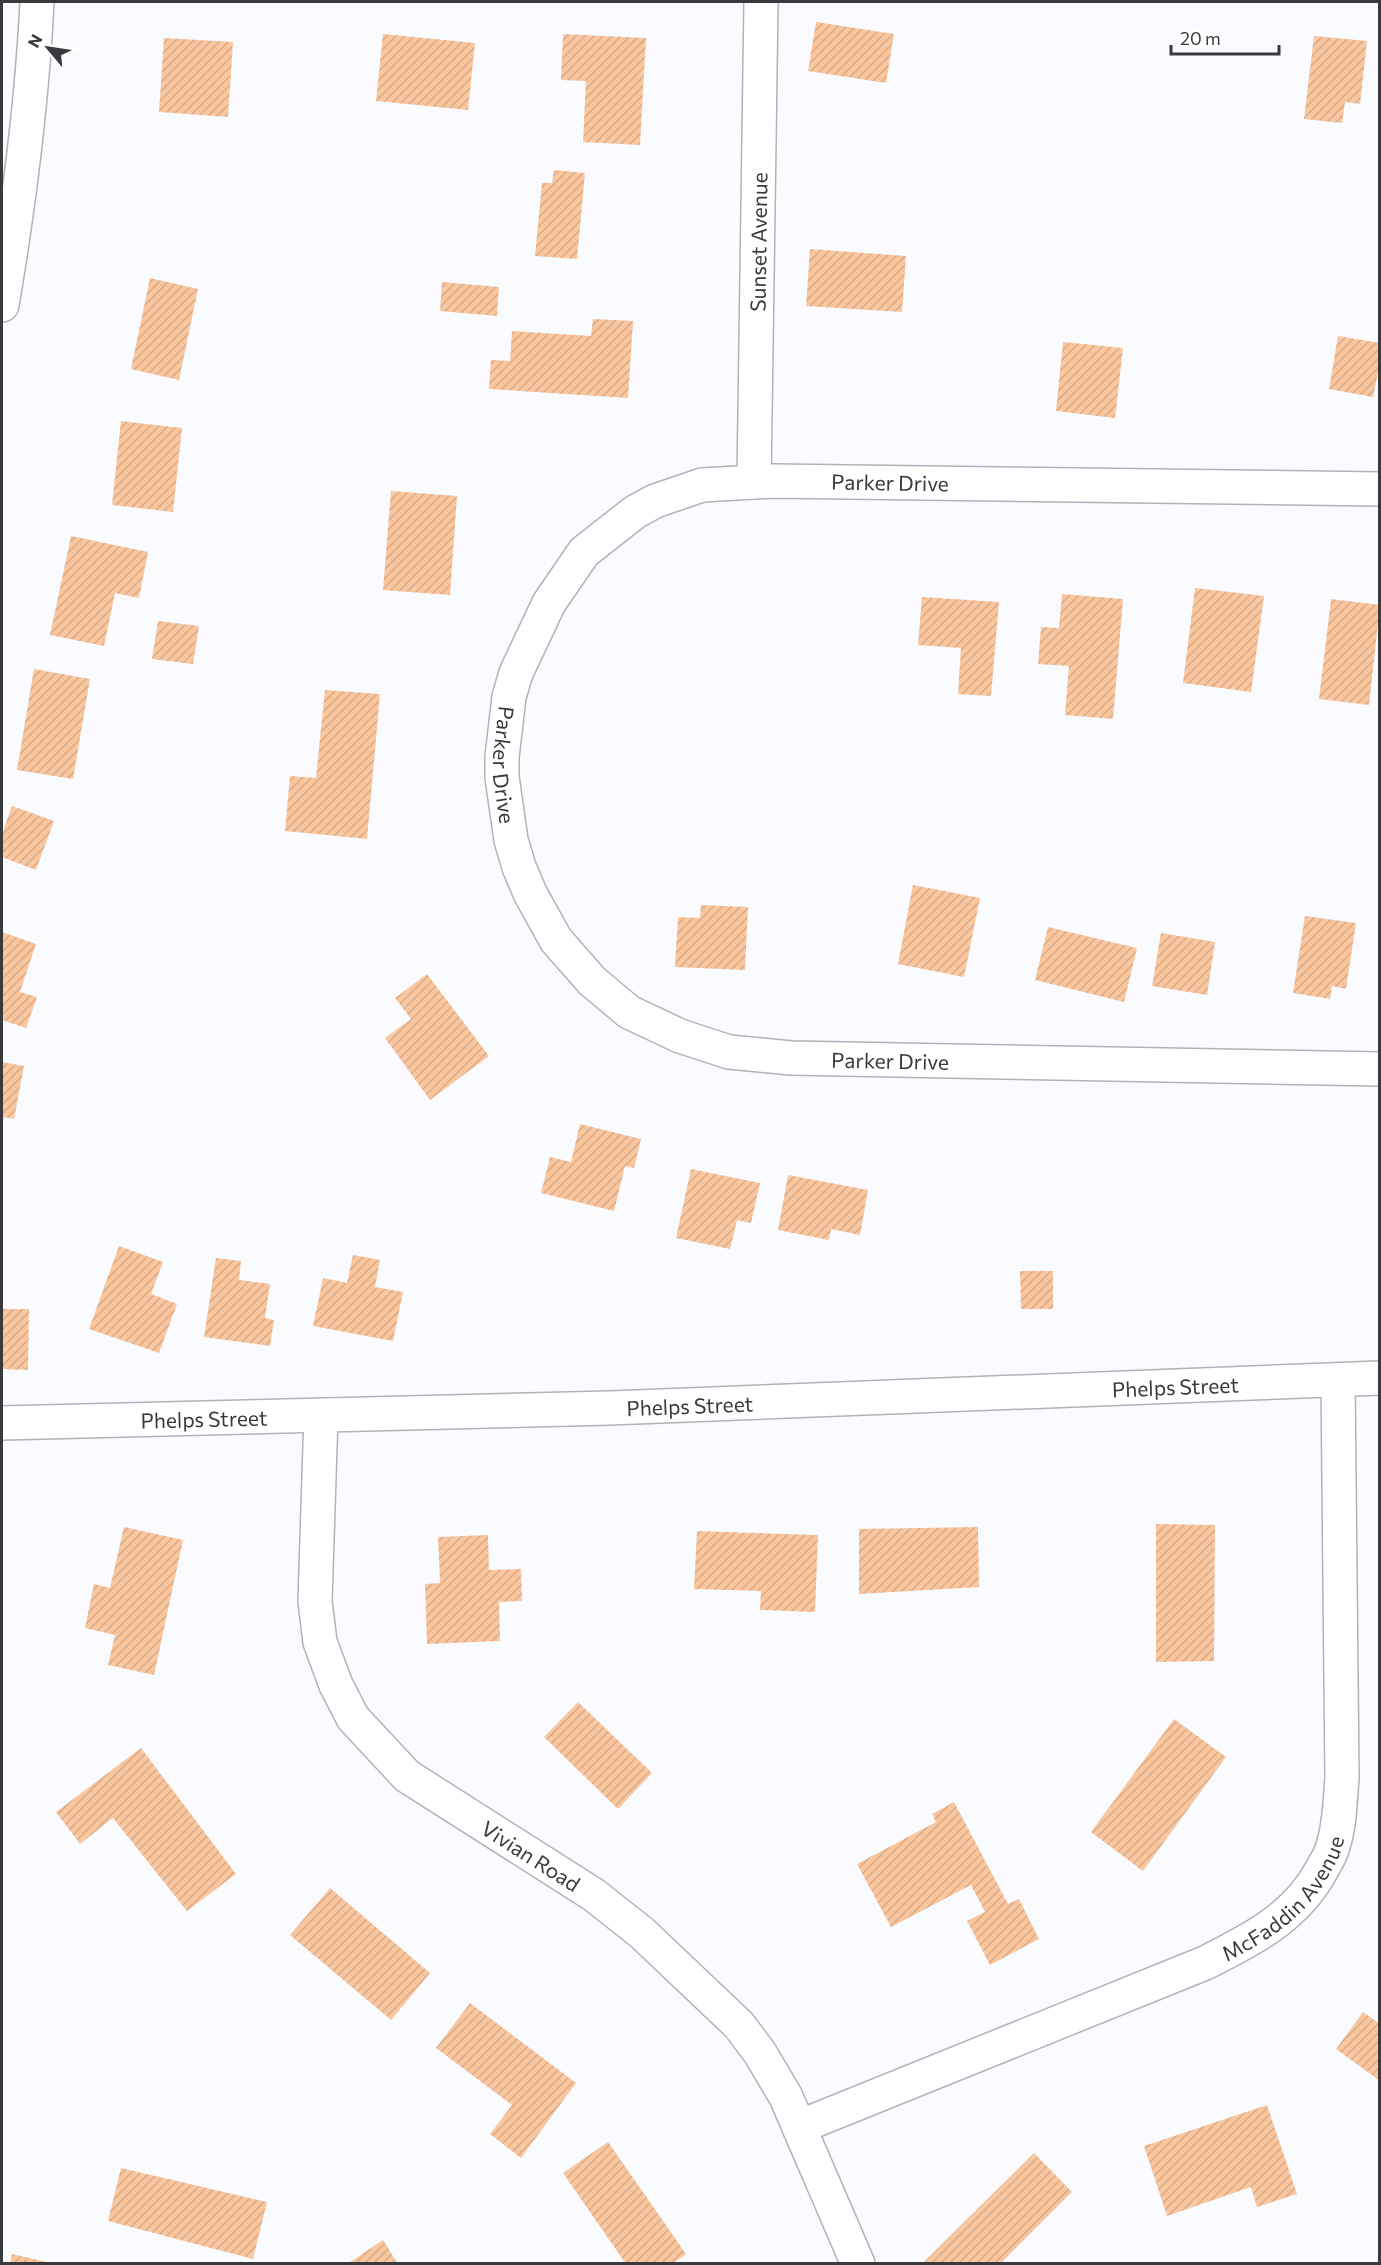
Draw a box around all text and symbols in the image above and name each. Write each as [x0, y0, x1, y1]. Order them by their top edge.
north arrow [18, 18, 78, 78]
scale bar [1171, 18, 1279, 56]
text: 20 m [1180, 27, 1221, 49]
text: N [23, 31, 46, 50]
street label: Sunset Avenue [744, 172, 771, 312]
street label: Parker Drive [831, 468, 949, 496]
street label: Parker Drive [489, 705, 521, 825]
street label: Parker Drive [831, 1046, 949, 1073]
street label: Phelps Street [1112, 1371, 1239, 1401]
street label: Phelps Street [626, 1390, 754, 1420]
street label: Phelps Street [140, 1404, 268, 1432]
street label: Vivian Road [477, 1814, 585, 1896]
street label: McFaddin Avenue [1217, 1833, 1348, 1965]

